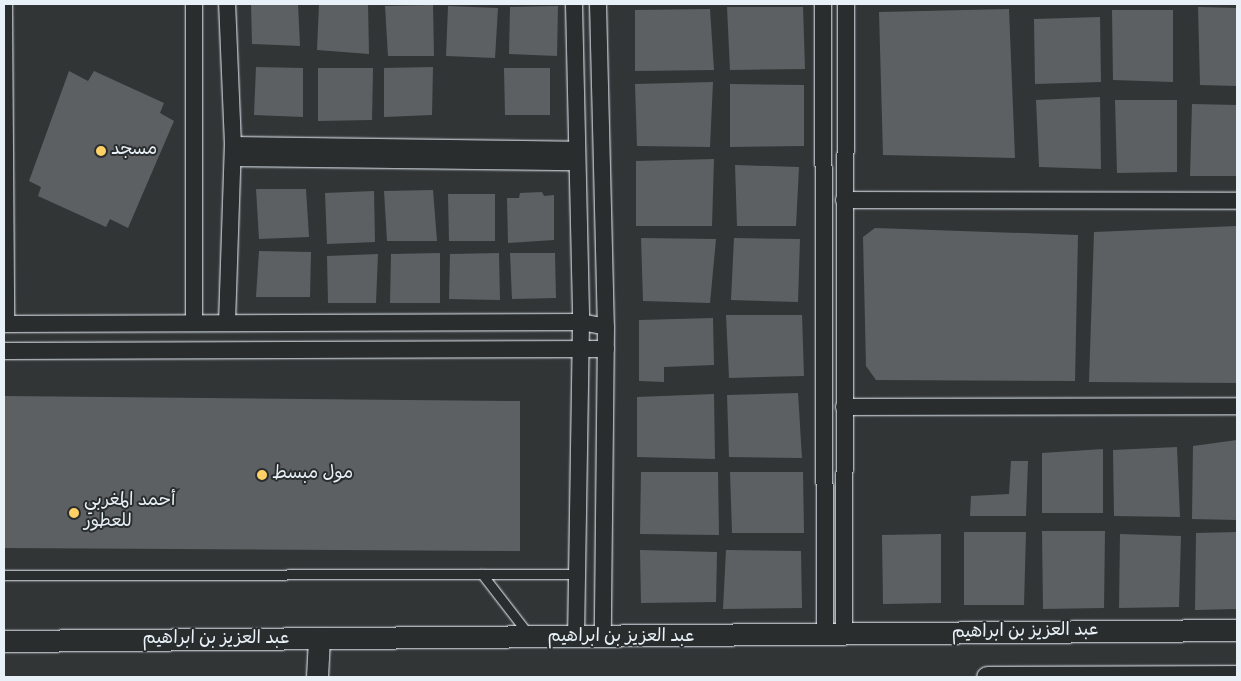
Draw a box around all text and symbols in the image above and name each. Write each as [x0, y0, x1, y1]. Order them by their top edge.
place label: مسجد [111, 140, 157, 162]
marker: مسجد [95, 145, 107, 157]
place label: مول مبسط [272, 464, 353, 486]
marker: مول مبسط [256, 469, 268, 481]
place label: أحمد المغربي للعطور [84, 492, 176, 534]
marker: أحمد المغربي للعطور [68, 507, 80, 519]
street label: عبد العزيز بن ابراهيم [951, 621, 1099, 645]
street label: عبد العزيز بن ابراهيم [548, 627, 694, 649]
street label: عبد العزيز بن ابراهيم [143, 629, 289, 651]

